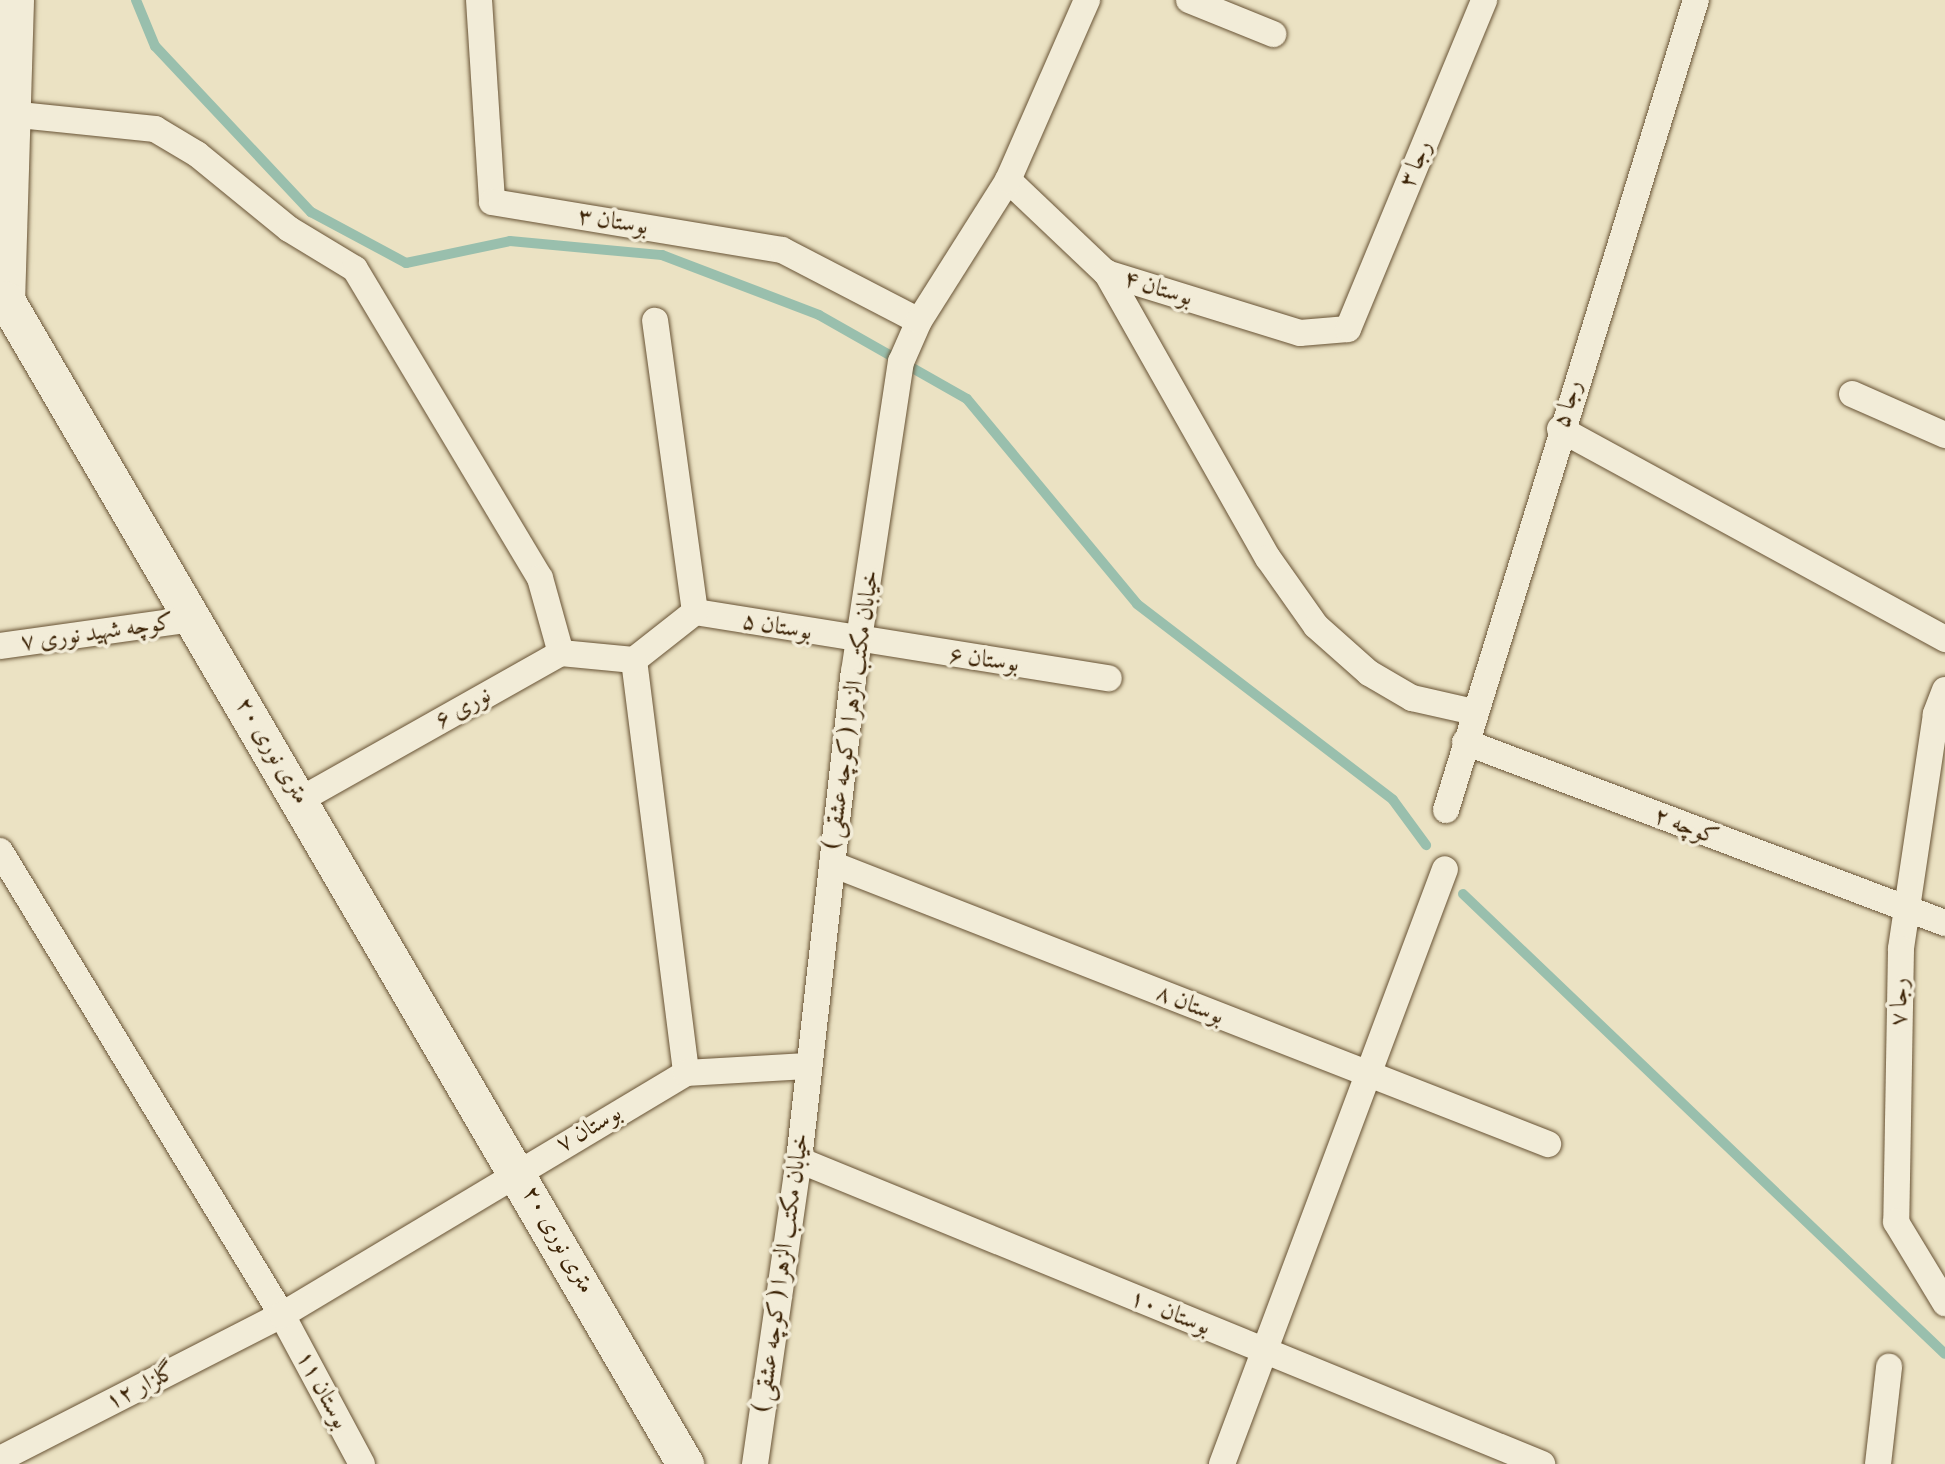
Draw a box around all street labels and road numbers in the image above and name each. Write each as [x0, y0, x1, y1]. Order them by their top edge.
street label: رجا ۳ [1393, 136, 1439, 192]
street label: بوستان ۳ [576, 202, 650, 242]
street label: بوستان ۴ [1120, 265, 1196, 313]
street label: رجا ۵ [1547, 377, 1589, 431]
street label: خیابان مکتب الزهرا ( کوچه عشقی ) [818, 568, 886, 852]
street label: بوستان ۵ [740, 607, 814, 647]
street label: کوچه شهید نوری ۷ [19, 608, 175, 658]
street label: بوستان ۶ [947, 641, 1021, 679]
street label: نوری ۶ [430, 681, 496, 735]
street label: ۲۰ متری نوری [229, 692, 315, 810]
street label: کوچه ۲ [1650, 802, 1722, 852]
street label: رجا ۷ [1885, 977, 1915, 1027]
street label: بوستان ۸ [1152, 978, 1228, 1032]
street label: بوستان ۷ [551, 1099, 627, 1159]
street label: خیابان مکتب الزهرا ( کوچه عشقی ) [748, 1131, 816, 1415]
street label: ۲۰ متری نوری [516, 1181, 600, 1299]
street label: بوستان ۱۰ [1125, 1284, 1215, 1342]
street label: بوستان ۱۱ [289, 1346, 355, 1434]
street label: گلزار ۱۲ [101, 1357, 181, 1417]

